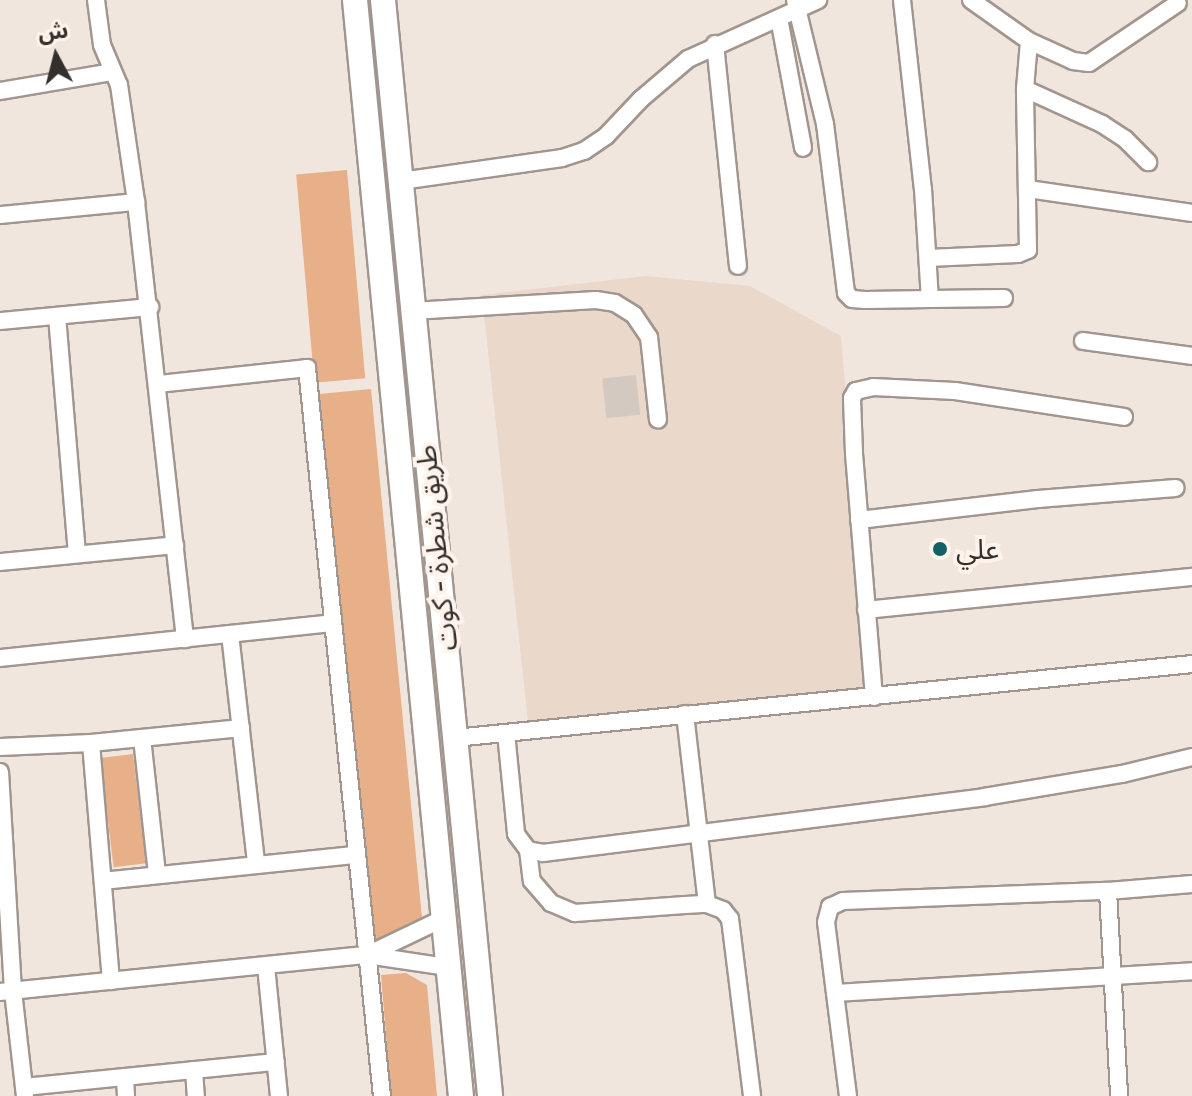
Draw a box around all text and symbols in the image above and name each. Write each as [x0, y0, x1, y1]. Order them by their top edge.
north arrow [16, 16, 96, 96]
text: ش [36, 16, 70, 47]
street label: طريق شطرة - كوت [408, 443, 464, 653]
place label: علي [956, 532, 999, 566]
marker: علي [931, 540, 949, 558]

